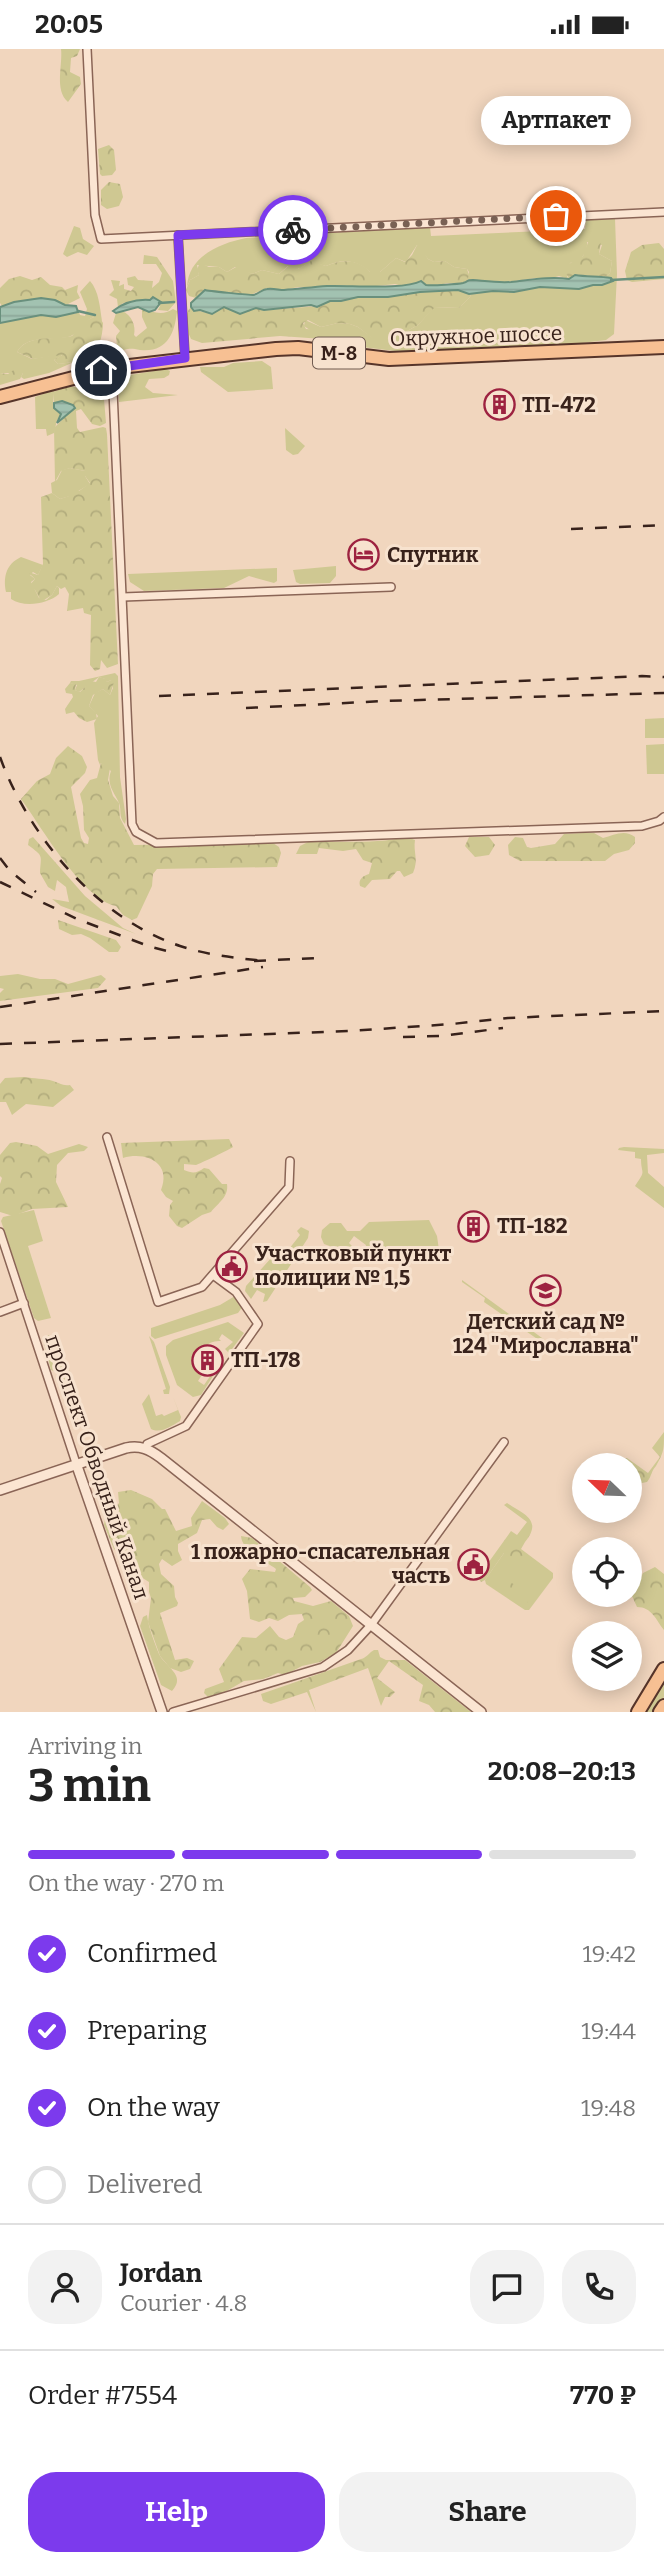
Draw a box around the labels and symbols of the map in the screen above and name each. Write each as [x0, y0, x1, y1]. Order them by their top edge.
callout: Артпакет [481, 97, 631, 146]
pin [526, 186, 586, 246]
courier [258, 195, 328, 265]
street label: Окружное шоссе [389, 320, 563, 352]
road number: М-8 [313, 337, 365, 369]
pin [71, 340, 131, 400]
building icon: ТП-472 [482, 388, 516, 422]
place label: ТП-472 [522, 392, 596, 418]
hotel icon: Спутник [347, 538, 381, 572]
place label: Спутник [387, 542, 478, 568]
building icon: ТП-182 [457, 1209, 491, 1243]
place label: ТП-182 [497, 1213, 568, 1239]
place label: Участковый пункт полиции № 1,5 [255, 1241, 452, 1291]
public building icon: Участковый пункт полиции № 1,5 [215, 1249, 249, 1283]
school or university icon: Детский сад № 124 "Мирославна" [529, 1273, 563, 1307]
place label: Детский сад № 124 "Мирославна" [453, 1309, 639, 1359]
street label: проспект Обводный Канал [39, 1331, 155, 1603]
building icon: ТП-178 [191, 1343, 225, 1377]
place label: ТП-178 [231, 1347, 301, 1373]
north arrow [572, 1453, 642, 1523]
place label: 1 пожарно-спасательная часть [191, 1539, 451, 1589]
public building icon: 1 пожарно-спасательная часть [456, 1547, 490, 1581]

